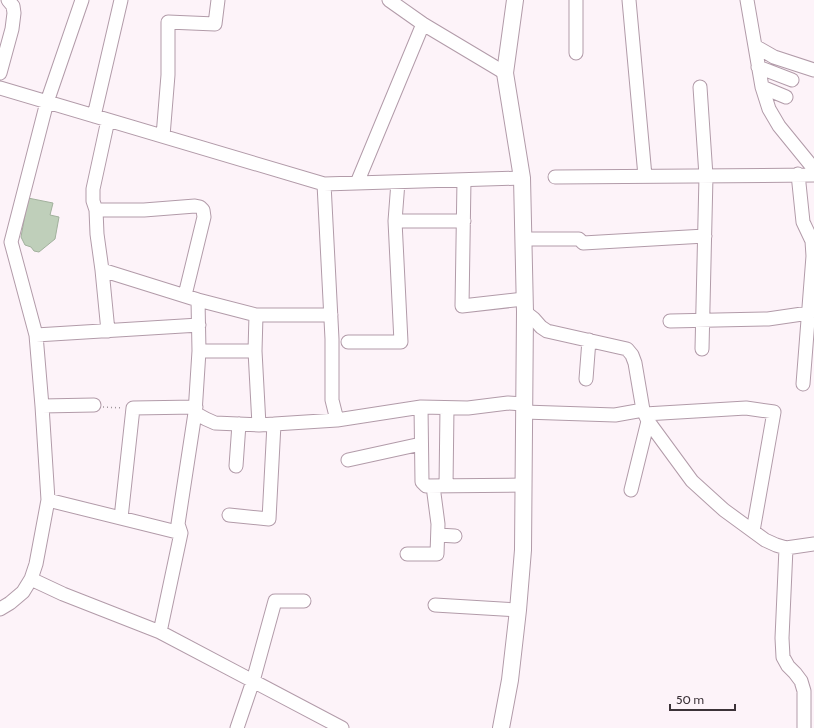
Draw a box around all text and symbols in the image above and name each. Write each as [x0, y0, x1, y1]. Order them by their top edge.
scale bar [670, 686, 735, 712]
text: 50 m [676, 692, 704, 707]

